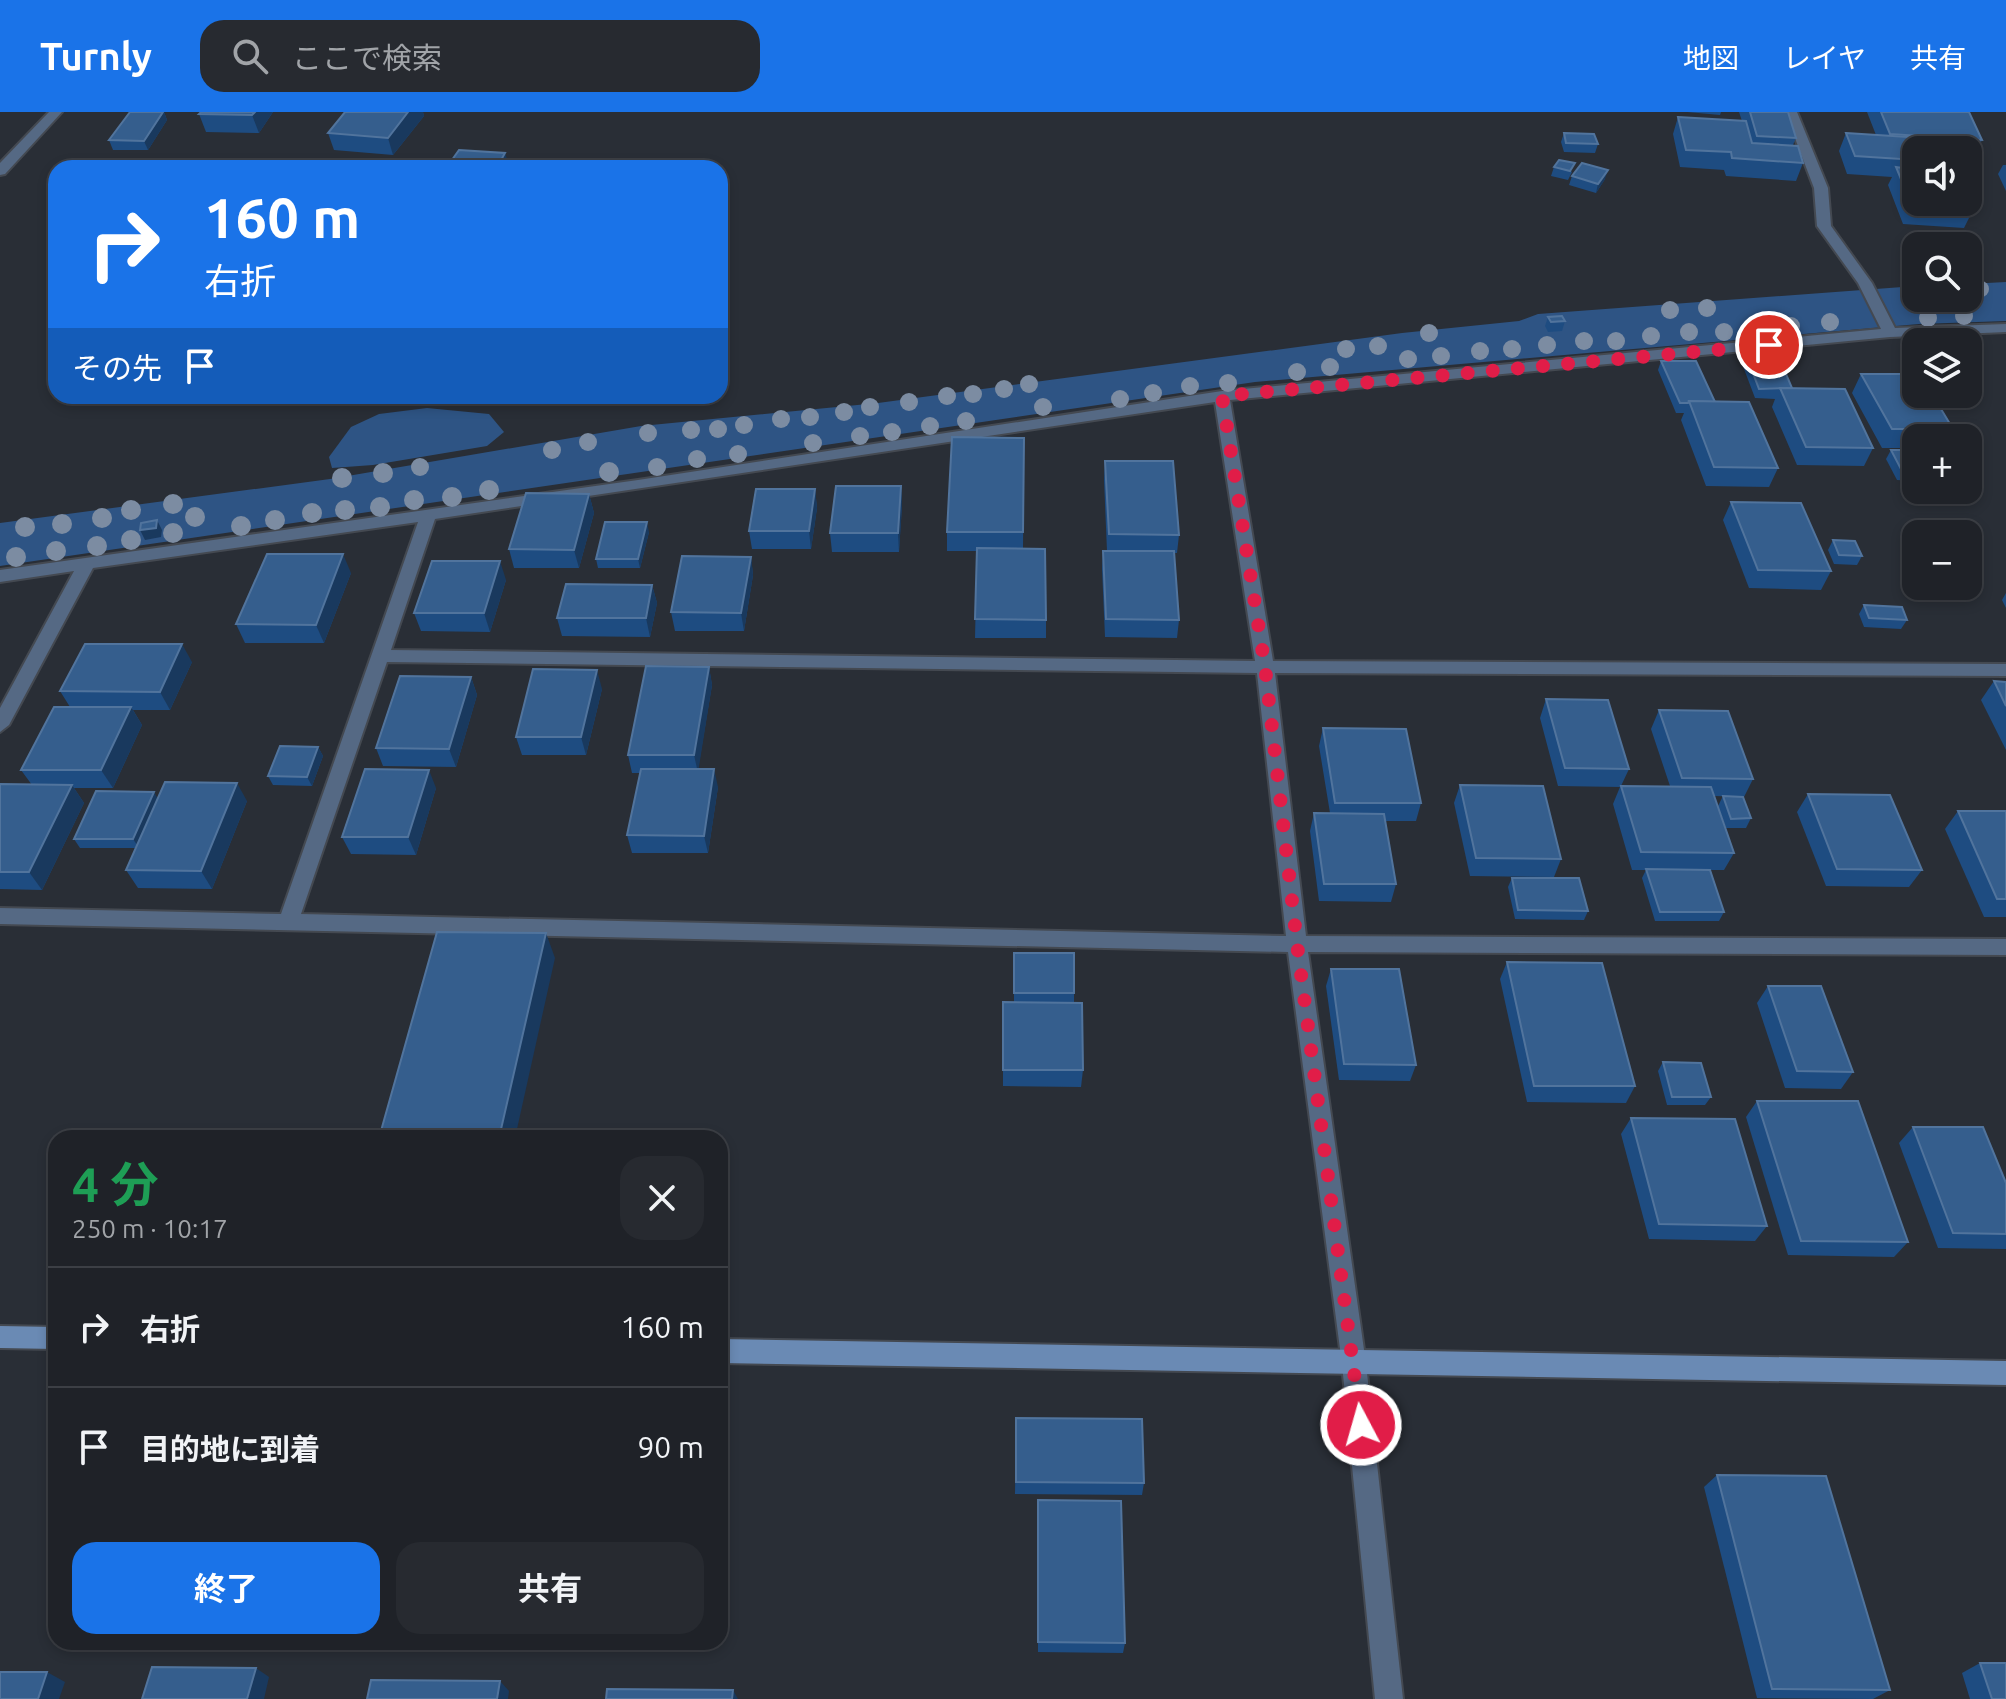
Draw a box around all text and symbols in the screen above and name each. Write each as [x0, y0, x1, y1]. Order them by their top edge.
search box [200, 20, 760, 92]
icon: search [228, 34, 272, 78]
text: Turnly [40, 35, 152, 77]
text: ここで検索 [292, 41, 442, 75]
text: 地図 [1683, 42, 1739, 73]
text: レイヤ [1783, 42, 1866, 73]
text: 共有 [1910, 42, 1966, 73]
map controls [1902, 136, 1982, 600]
button: sound [1902, 136, 1982, 216]
text: 160 m [204, 186, 360, 249]
icon: right [72, 192, 176, 296]
button: search [1902, 232, 1982, 312]
text: 右折 [204, 260, 276, 301]
pin [1735, 311, 1803, 379]
icon: arrive [1747, 323, 1791, 367]
button: layers [1902, 328, 1982, 408]
icon: arrive [178, 344, 222, 388]
text: その先 [72, 351, 162, 385]
button: + [1902, 424, 1982, 504]
button: − [1902, 520, 1982, 600]
button: close [620, 1156, 704, 1240]
text: 4 分 [72, 1157, 158, 1211]
text: 250 m · 10:17 [72, 1214, 228, 1243]
icon: right [72, 1305, 116, 1349]
text: 160 m [620, 1310, 704, 1344]
text: 右折 [140, 1312, 200, 1346]
position arrow [1319, 1383, 1403, 1467]
icon: arrive [72, 1425, 116, 1469]
text: 90 m [637, 1430, 704, 1464]
text: 目的地に到着 [140, 1432, 320, 1466]
button: 終了 [72, 1542, 380, 1634]
button: 共有 [396, 1542, 704, 1634]

